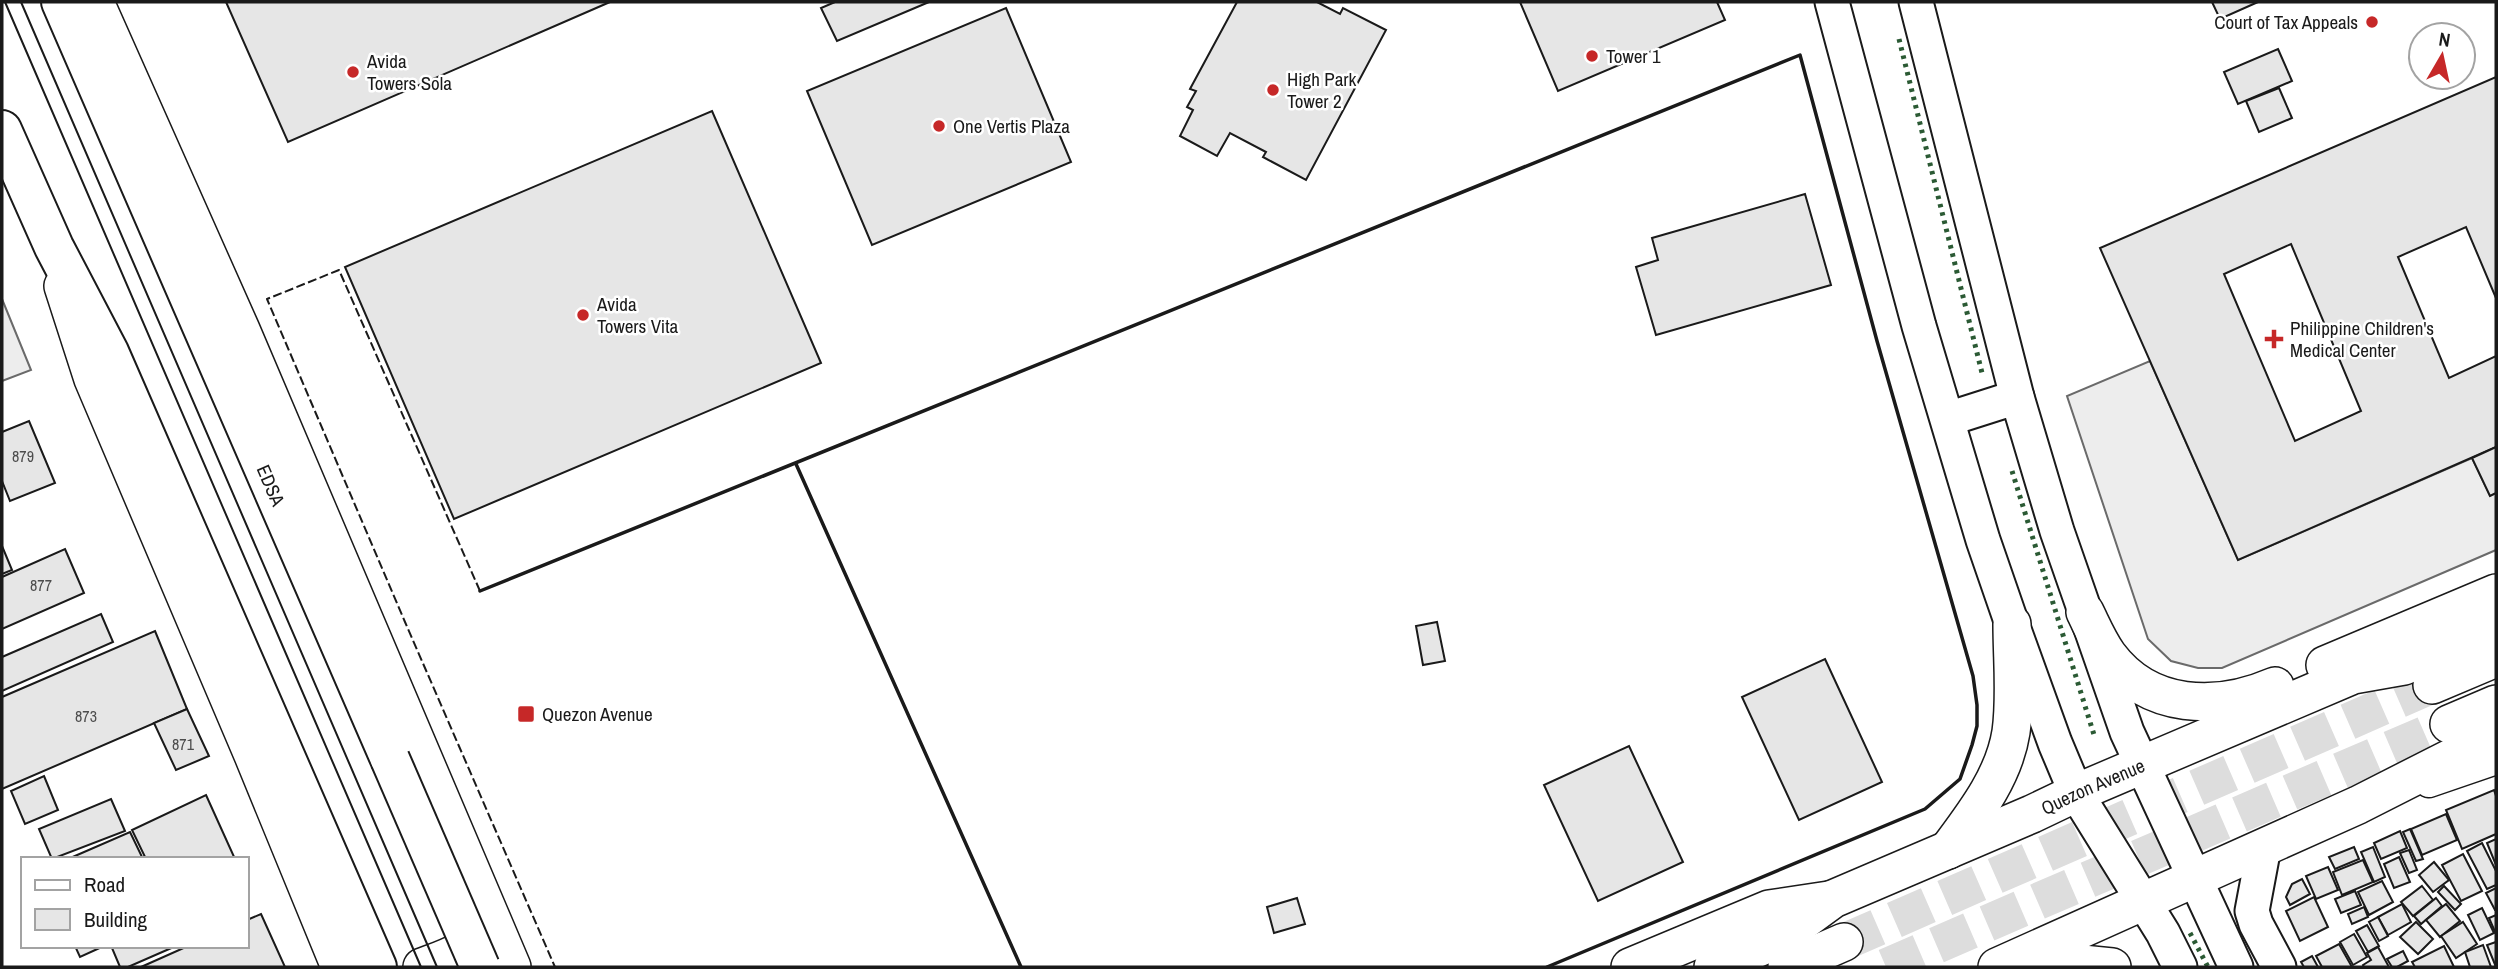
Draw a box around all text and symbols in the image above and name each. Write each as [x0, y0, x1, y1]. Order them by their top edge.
place label: Court of Tax Appeals [2214, 9, 2358, 35]
marker: Court of Tax Appeals [2364, 14, 2380, 30]
north arrow [2407, 21, 2477, 91]
text: N [2437, 25, 2452, 53]
place label: Tower 1 [1606, 43, 1661, 69]
place label: Avida Towers Sola [366, 48, 452, 96]
marker: Tower 1 [1584, 48, 1600, 64]
marker: Avida Towers Sola [345, 64, 361, 80]
place label: High Park Tower 2 [1287, 66, 1356, 114]
marker: High Park Tower 2 [1265, 82, 1281, 98]
place label: One Vertis Plaza [953, 113, 1070, 139]
marker: One Vertis Plaza [931, 118, 947, 134]
place label: Avida Towers Vita [596, 291, 678, 339]
marker: Avida Towers Vita [575, 307, 591, 323]
place label: Philippine Children's Medical Center [2290, 315, 2434, 363]
marker: Philippine Children's Medical Center [2264, 329, 2284, 349]
house number: 879 [12, 445, 34, 467]
street label: EDSA [251, 461, 292, 511]
house number: 877 [30, 574, 52, 596]
place label: Quezon Avenue [542, 701, 653, 727]
marker: Quezon Avenue [516, 704, 536, 724]
house number: 873 [75, 705, 97, 727]
house number: 871 [172, 733, 195, 755]
street label: Quezon Avenue [2037, 752, 2149, 821]
legend [21, 857, 248, 948]
text: Road [84, 870, 125, 899]
text: Building [84, 905, 148, 934]

